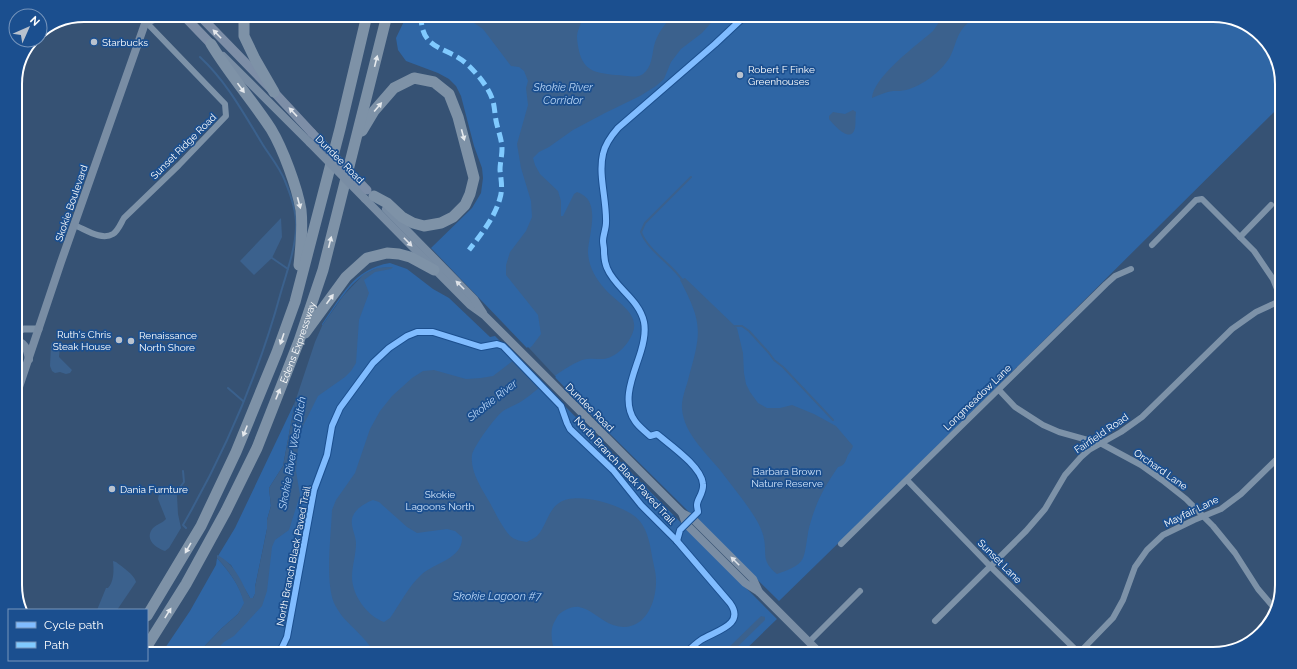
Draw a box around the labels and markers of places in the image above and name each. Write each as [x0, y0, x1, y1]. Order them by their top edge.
marker: Starbucks [89, 37, 99, 47]
place label: Starbucks [102, 37, 148, 48]
place label: Robert F Finke Greenhouses [748, 64, 815, 87]
marker: Robert F Finke Greenhouses [735, 70, 745, 80]
place label: Ruth's Chris Steak House [53, 329, 111, 352]
place label: Renaissance North Shore [139, 330, 197, 353]
marker: Ruth's Chris Steak House [114, 335, 124, 345]
marker: Renaissance North Shore [126, 336, 136, 346]
marker: Dania Furnture [107, 484, 117, 494]
place label: Dania Furnture [120, 484, 188, 495]

